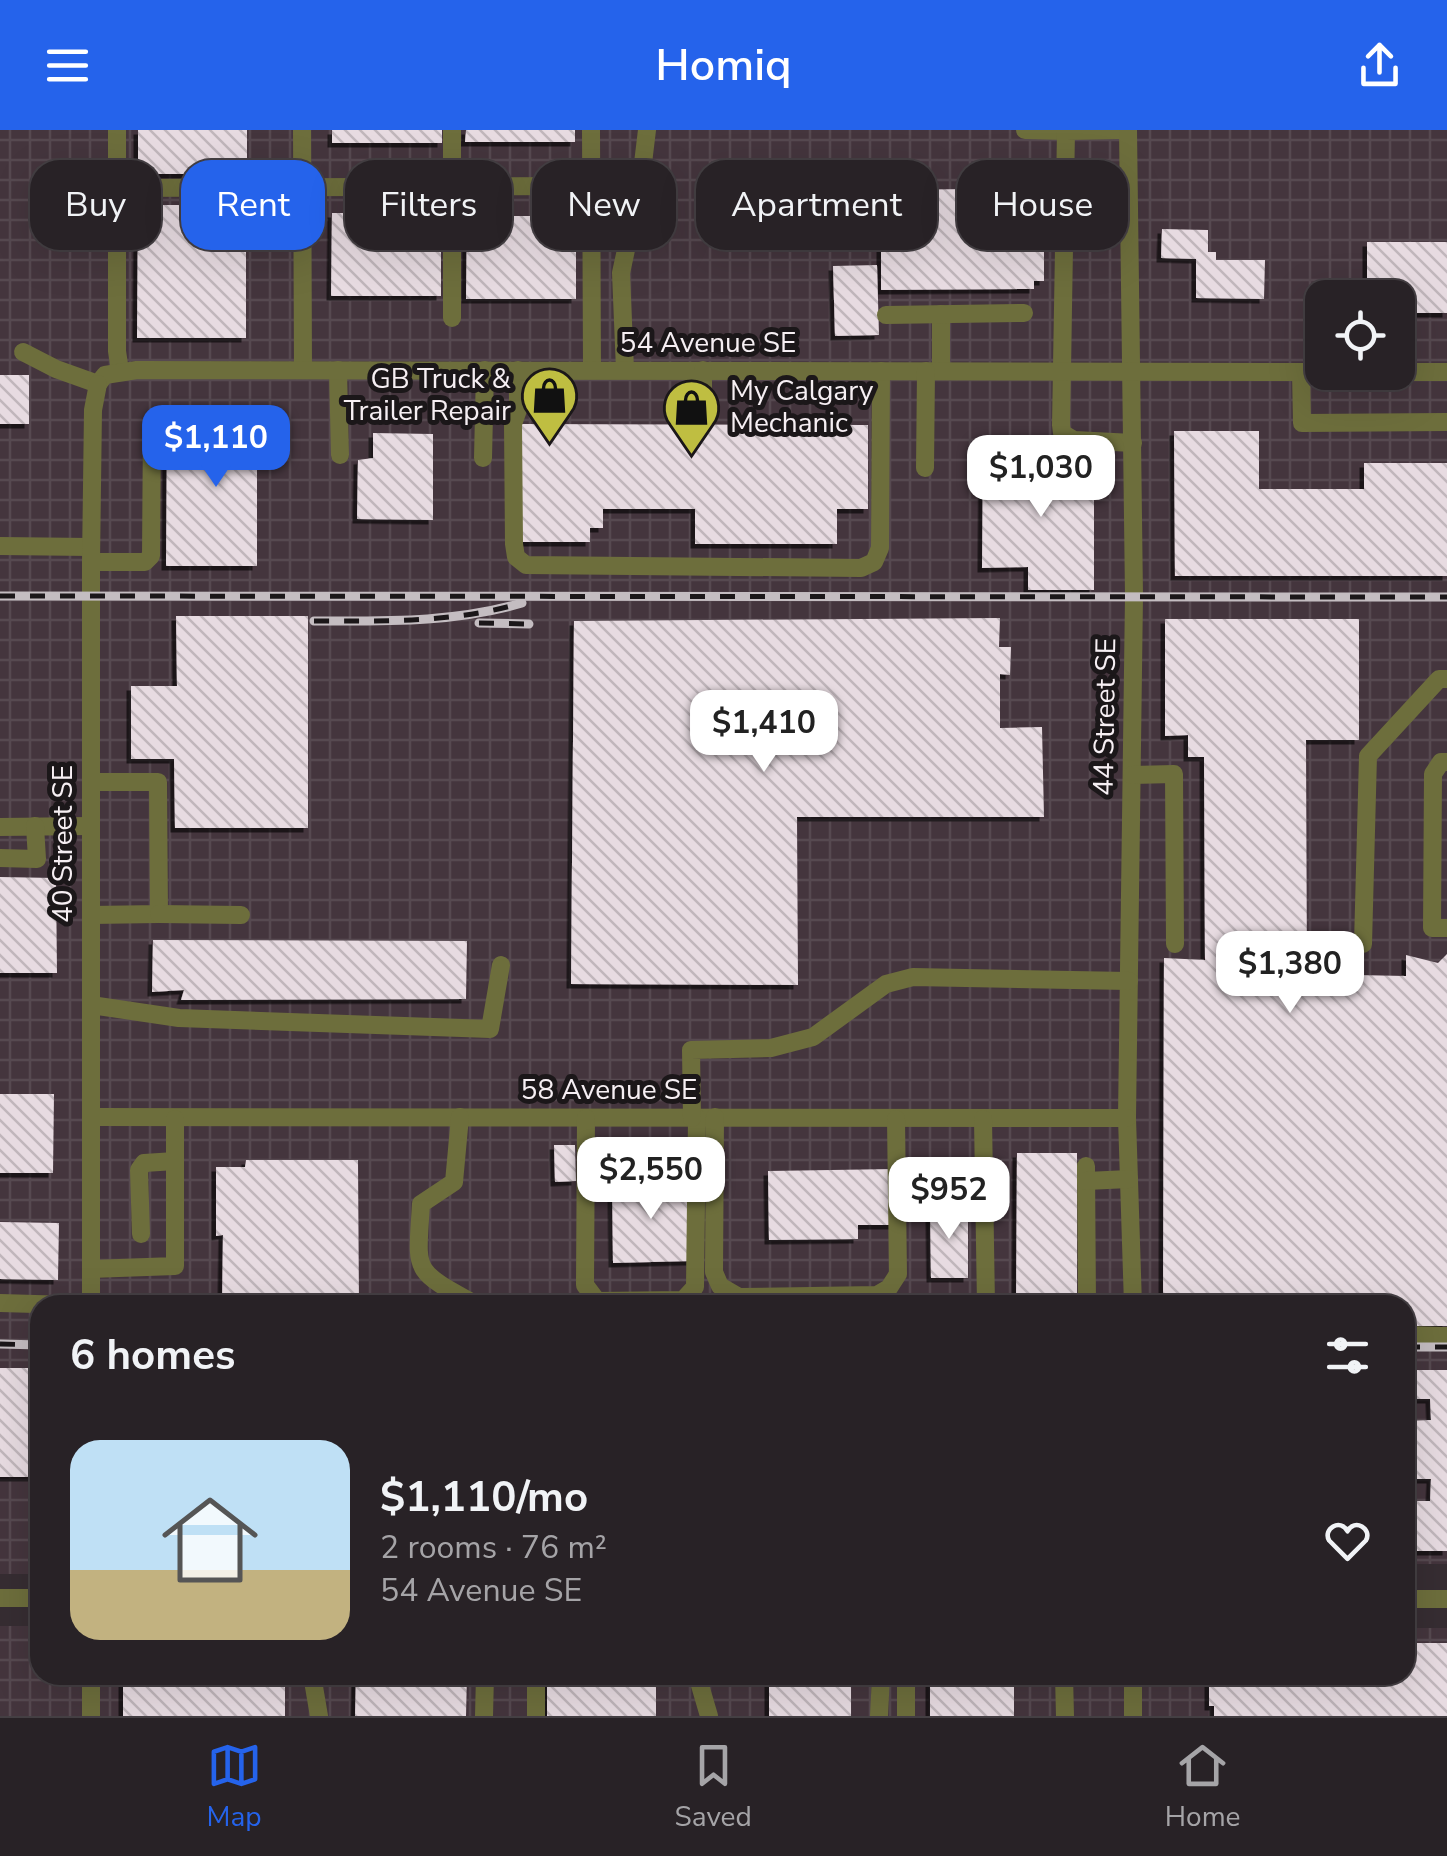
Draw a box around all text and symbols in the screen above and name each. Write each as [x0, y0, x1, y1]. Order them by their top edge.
text: Homiq [655, 35, 792, 96]
icon: menu [40, 38, 95, 93]
icon: share [1352, 38, 1407, 93]
chip: Buy [30, 160, 161, 250]
chip: Rent [181, 160, 325, 250]
chip: Filters [345, 160, 512, 250]
chip: New [532, 160, 676, 250]
chip: Apartment [696, 160, 937, 250]
chip: House [957, 160, 1128, 250]
map controls [1305, 280, 1415, 390]
button: locate [1305, 280, 1415, 390]
street label: 54 Avenue SE [620, 324, 796, 362]
place label: GB Truck & Trailer Repair [344, 360, 512, 430]
shop icon: GB Truck & Trailer Repair [520, 365, 580, 444]
place label: My Calgary Mechanic [730, 372, 874, 442]
shop icon: My Calgary Mechanic [661, 377, 721, 456]
pin: $1,110 [135, 405, 297, 490]
text: $1,110 [164, 416, 268, 459]
pin: $1,030 [960, 435, 1122, 520]
text: $1,030 [989, 446, 1093, 489]
street label: 44 Street SE [1085, 638, 1125, 796]
pin: $1,410 [683, 690, 845, 775]
text: $1,410 [712, 701, 816, 744]
street label: 40 Street SE [44, 765, 82, 923]
pin: $1,380 [1209, 931, 1371, 1016]
text: $1,380 [1238, 942, 1342, 985]
street label: 58 Avenue SE [521, 1071, 697, 1109]
pin: $2,550 [570, 1137, 732, 1222]
text: $2,550 [599, 1148, 703, 1191]
pin: $952 [890, 1157, 1008, 1242]
text: $952 [911, 1168, 987, 1211]
text: 6 homes [70, 1327, 235, 1384]
icon: filters [1320, 1328, 1375, 1383]
text: $1,110/mo [380, 1469, 588, 1526]
icon: home [150, 1480, 270, 1600]
icon: heart [1320, 1513, 1375, 1568]
text: 2 rooms · 76 m² [380, 1526, 607, 1569]
text: 54 Avenue SE [380, 1569, 582, 1612]
tab: Map [206, 1738, 262, 1836]
tab: Saved [674, 1738, 752, 1836]
tab: Home [1165, 1738, 1241, 1836]

